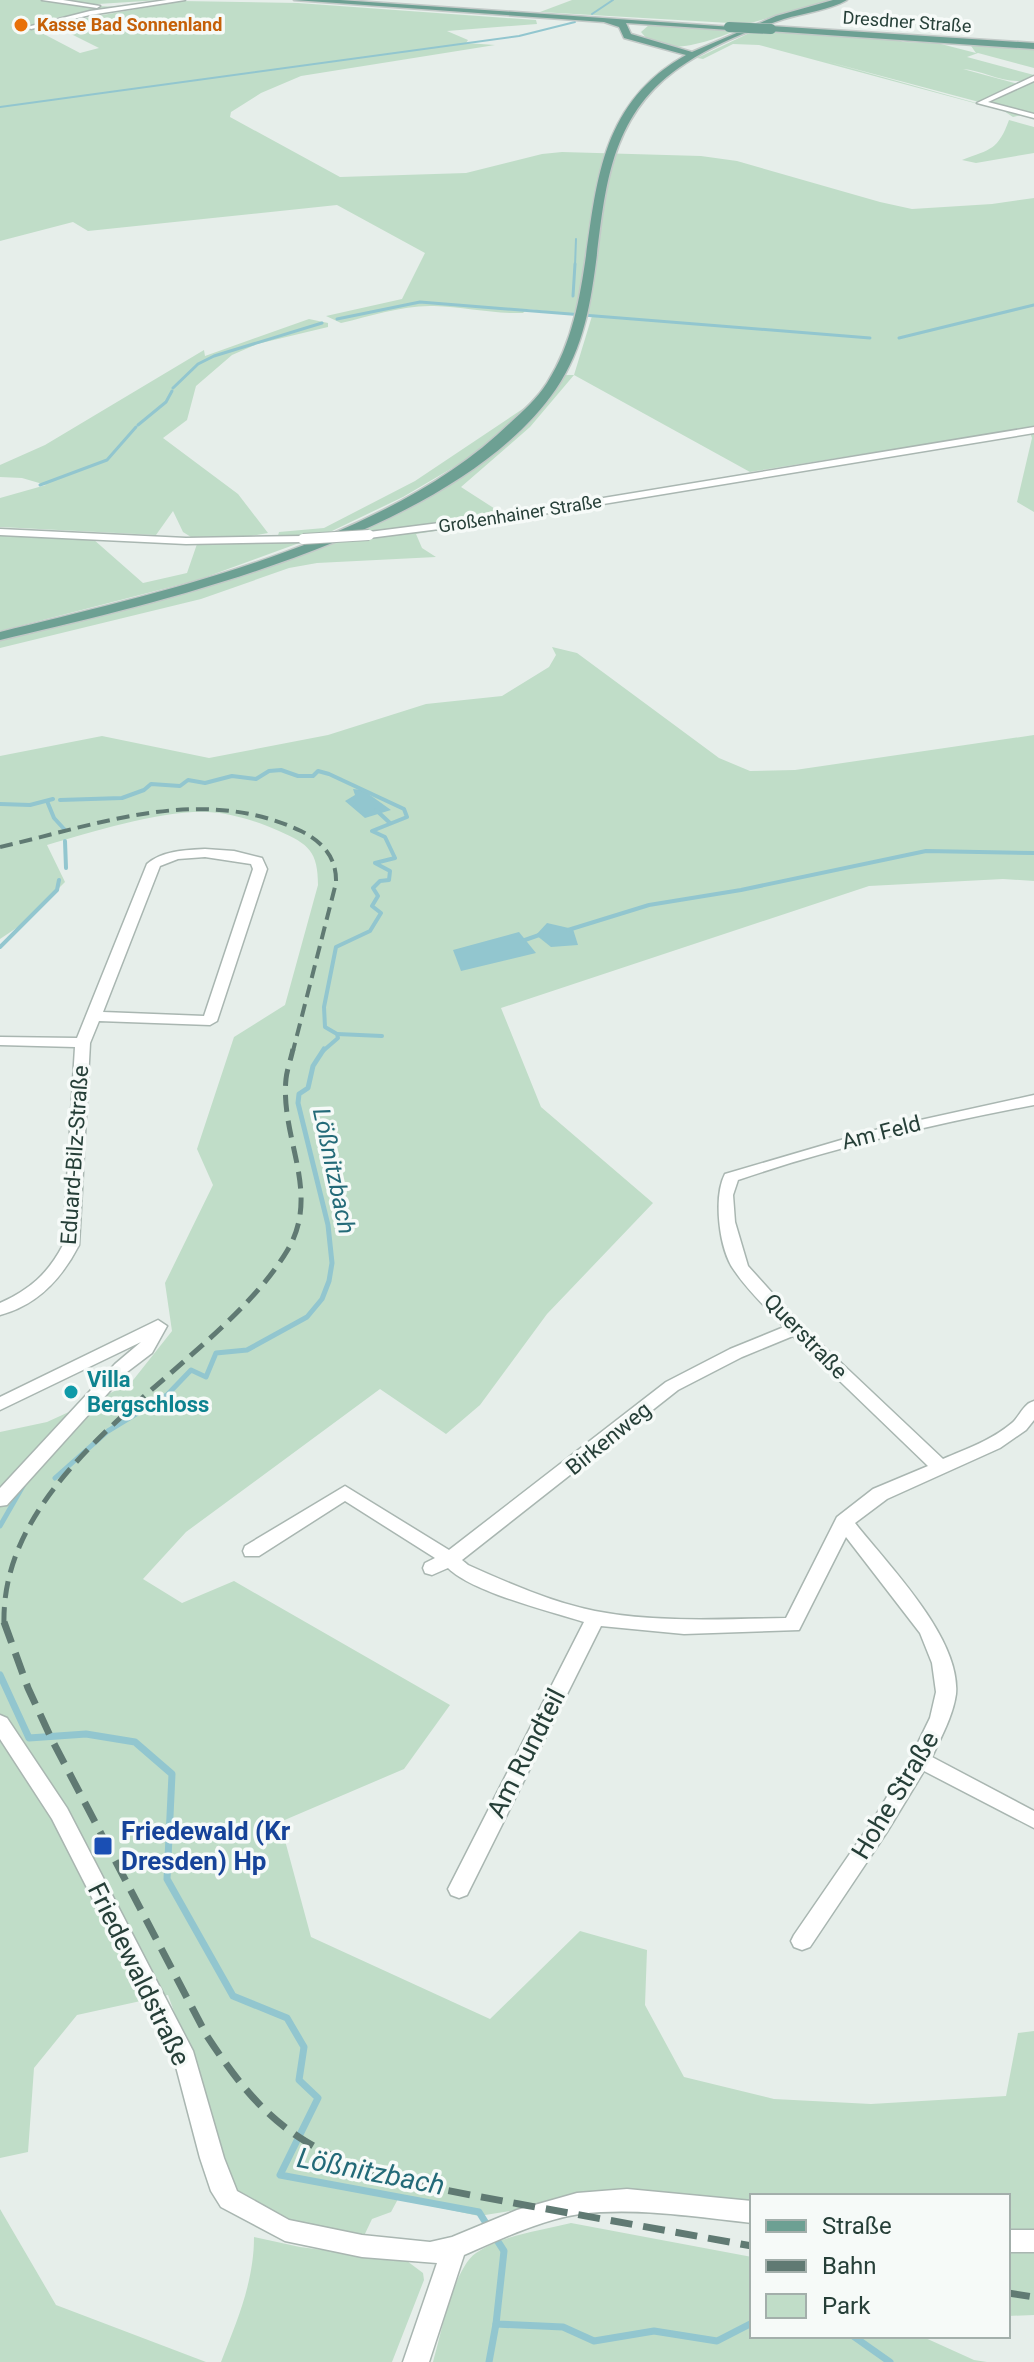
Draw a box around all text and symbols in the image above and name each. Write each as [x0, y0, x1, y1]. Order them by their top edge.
street label: Dresdner Straße [842, 7, 972, 36]
place label: Kasse Bad Sonnenland [37, 14, 222, 35]
marker: Kasse Bad Sonnenland [12, 16, 30, 34]
street label: Großenhainer Straße [437, 490, 603, 537]
street label: Eduard-Bilz-Straße [56, 1064, 93, 1246]
water label: Lößnitzbach [307, 1105, 361, 1237]
street label: Am Feld [839, 1111, 923, 1154]
street label: Querstraße [759, 1289, 852, 1384]
place label: Villa Bergschloss [87, 1367, 209, 1417]
marker: Villa Bergschloss [62, 1383, 80, 1401]
street label: Birkenweg [561, 1397, 656, 1480]
street label: Am Rundteil [481, 1684, 571, 1822]
street label: Hohe Straße [845, 1726, 945, 1864]
place label: Friedewald (Kr Dresden) Hp [121, 1816, 291, 1876]
marker: Friedewald (Kr Dresden) Hp [92, 1835, 114, 1857]
street label: Friedewaldstraße [82, 1878, 196, 2070]
water label: Lößnitzbach [294, 2141, 447, 2202]
legend [750, 2194, 1010, 2338]
text: Straße [822, 2212, 892, 2240]
text: Bahn [822, 2252, 876, 2280]
text: Park [822, 2292, 871, 2320]

